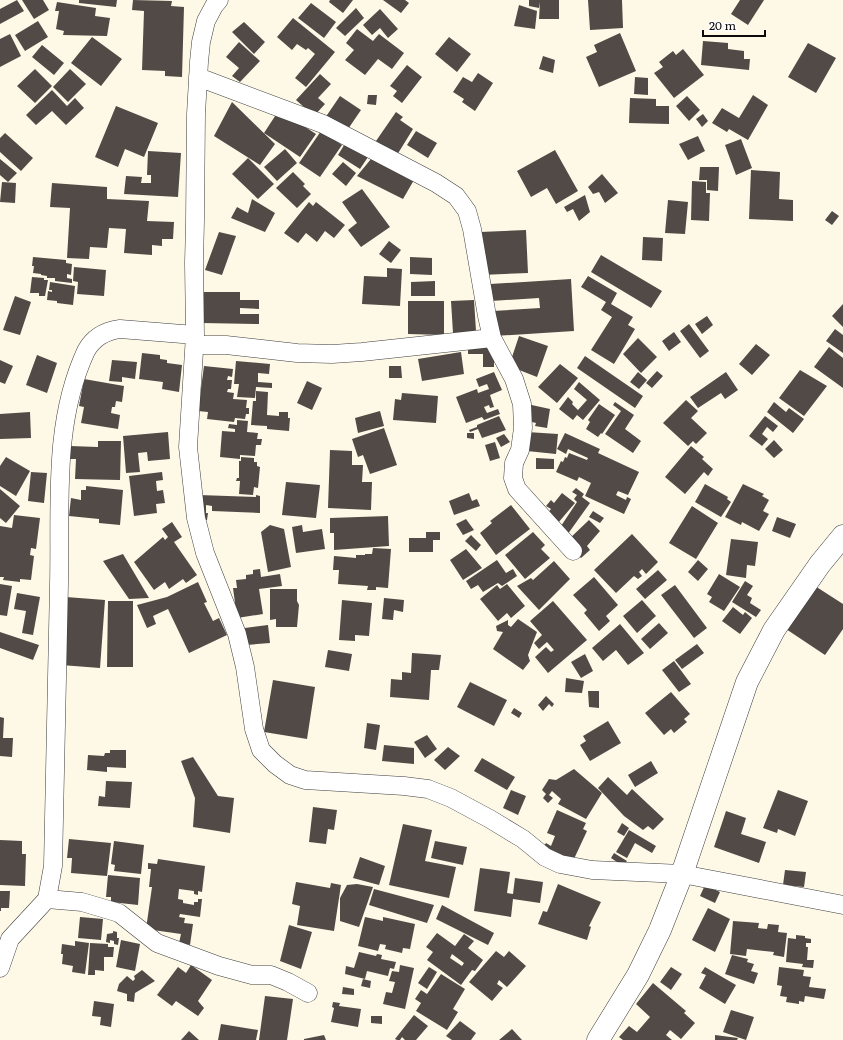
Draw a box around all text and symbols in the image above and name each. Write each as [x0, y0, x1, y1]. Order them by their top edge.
scale bar [703, 12, 765, 38]
text: 20 m [709, 16, 736, 34]

